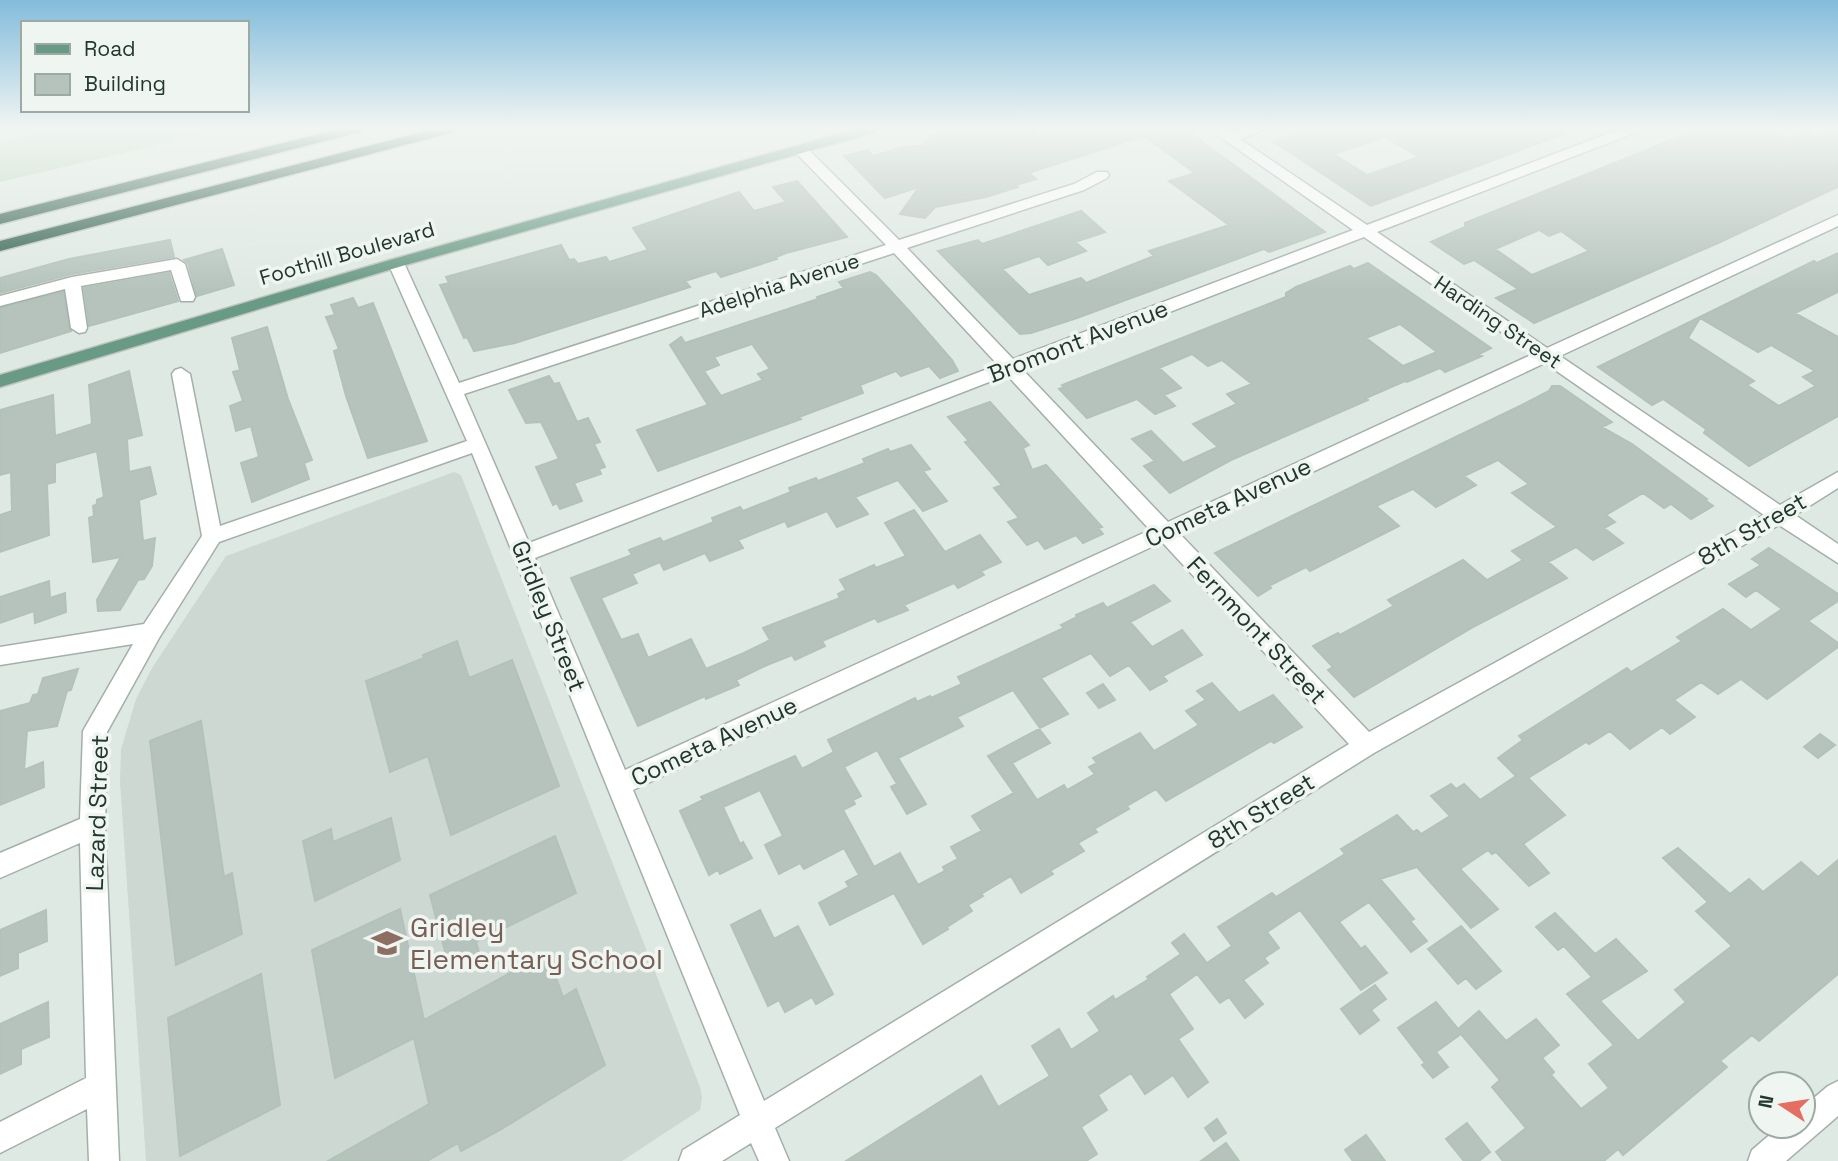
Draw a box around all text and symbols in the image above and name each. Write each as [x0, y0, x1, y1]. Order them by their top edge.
legend [21, 21, 248, 112]
text: Road [84, 35, 136, 62]
text: Building [84, 70, 166, 97]
street label: Foothill Boulevard [256, 215, 438, 291]
street label: Adelphia Avenue [695, 246, 863, 324]
street label: Harding Street [1429, 269, 1567, 375]
street label: Bromont Avenue [983, 292, 1173, 390]
street label: Cometa Avenue [1140, 450, 1316, 554]
street label: 8th Street [1692, 486, 1812, 572]
street label: Gridley Street [505, 536, 593, 696]
street label: Fernmont Street [1180, 550, 1334, 710]
street label: Cometa Avenue [626, 689, 802, 793]
street label: Lazard Street [79, 734, 115, 892]
street label: 8th Street [1202, 766, 1320, 856]
place label: Gridley Elementary School [410, 909, 663, 977]
school or university icon: Gridley Elementary School [370, 926, 404, 960]
north arrow [1747, 1070, 1817, 1140]
text: N [1752, 1093, 1779, 1110]

